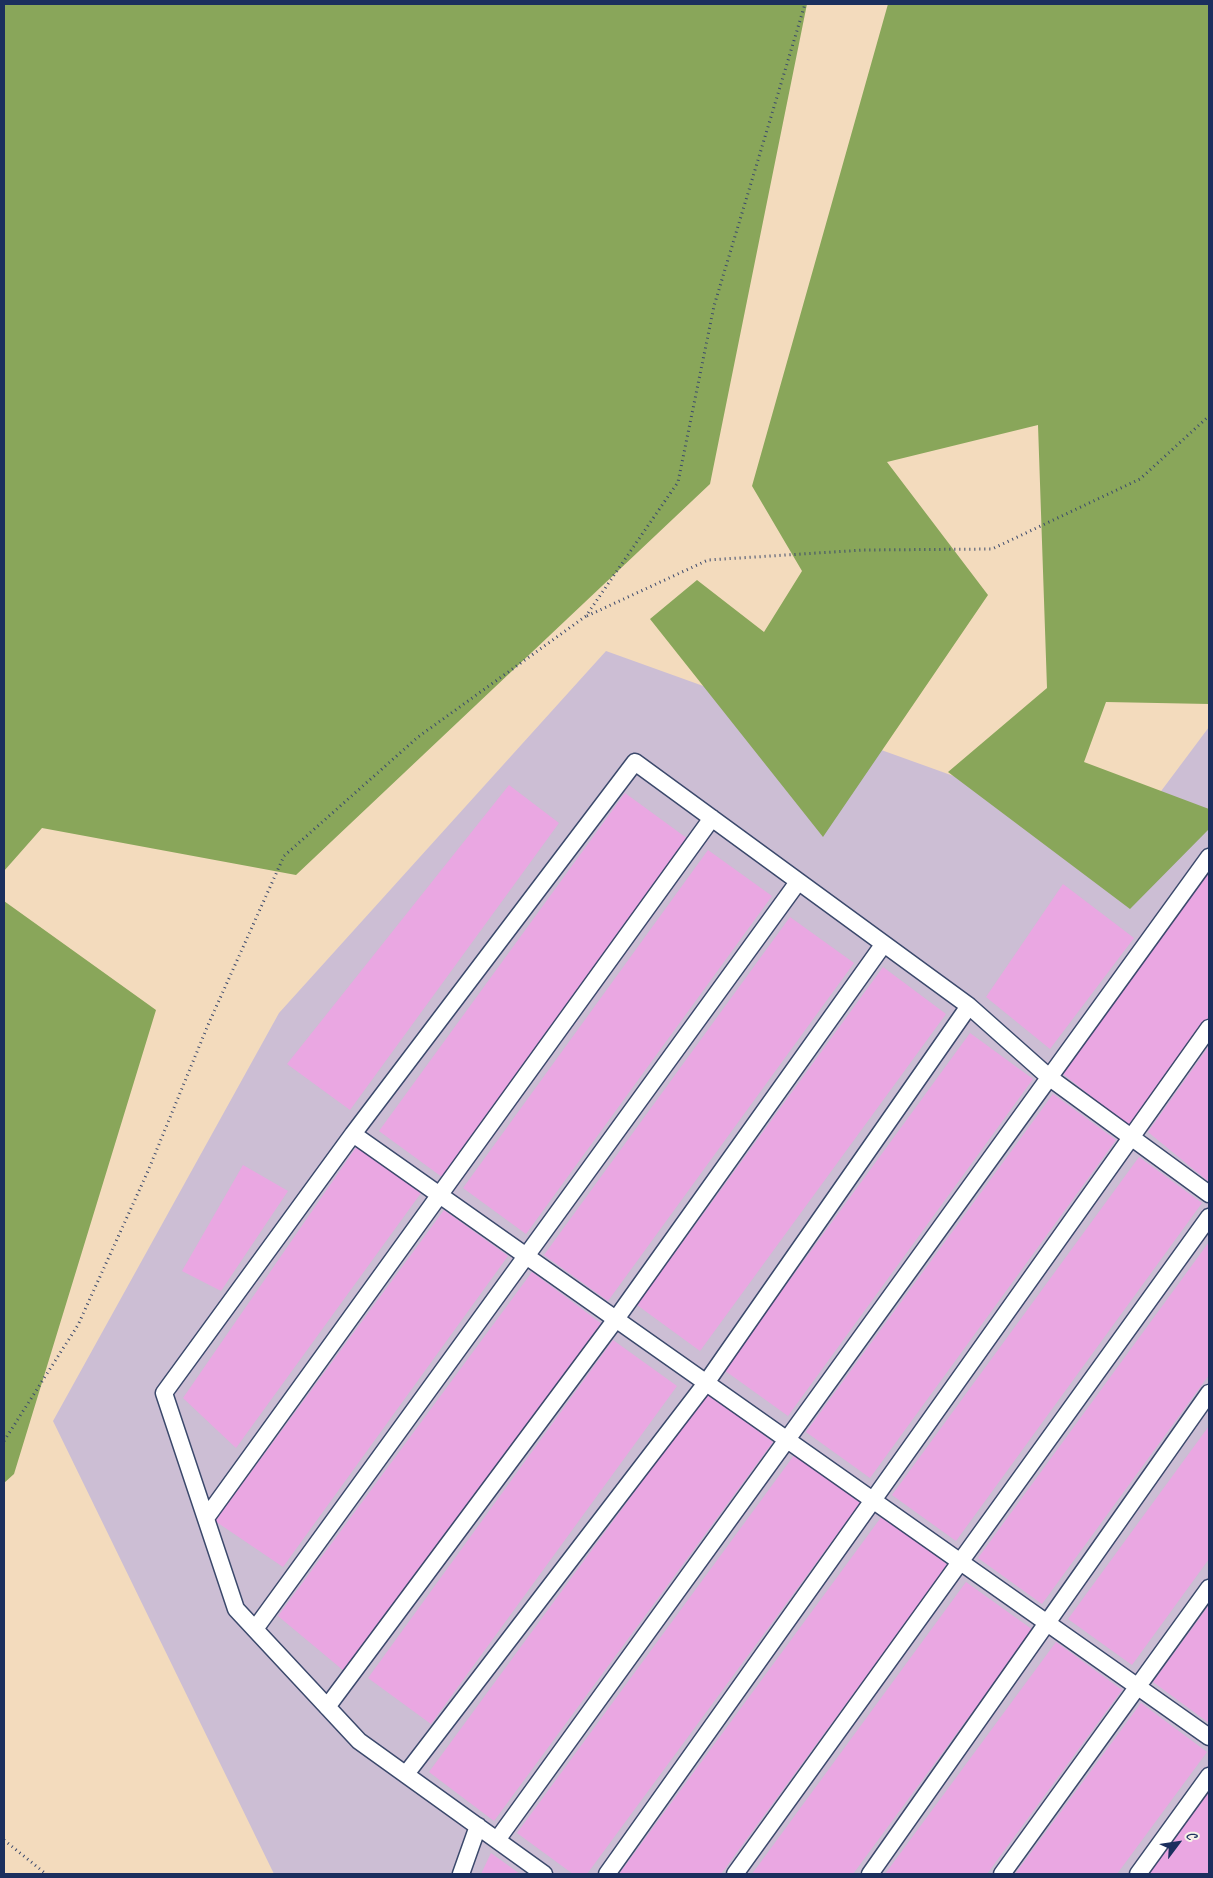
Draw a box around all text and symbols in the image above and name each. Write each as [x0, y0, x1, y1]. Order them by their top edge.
north arrow [1153, 1818, 1203, 1868]
text: С [1182, 1828, 1200, 1842]

